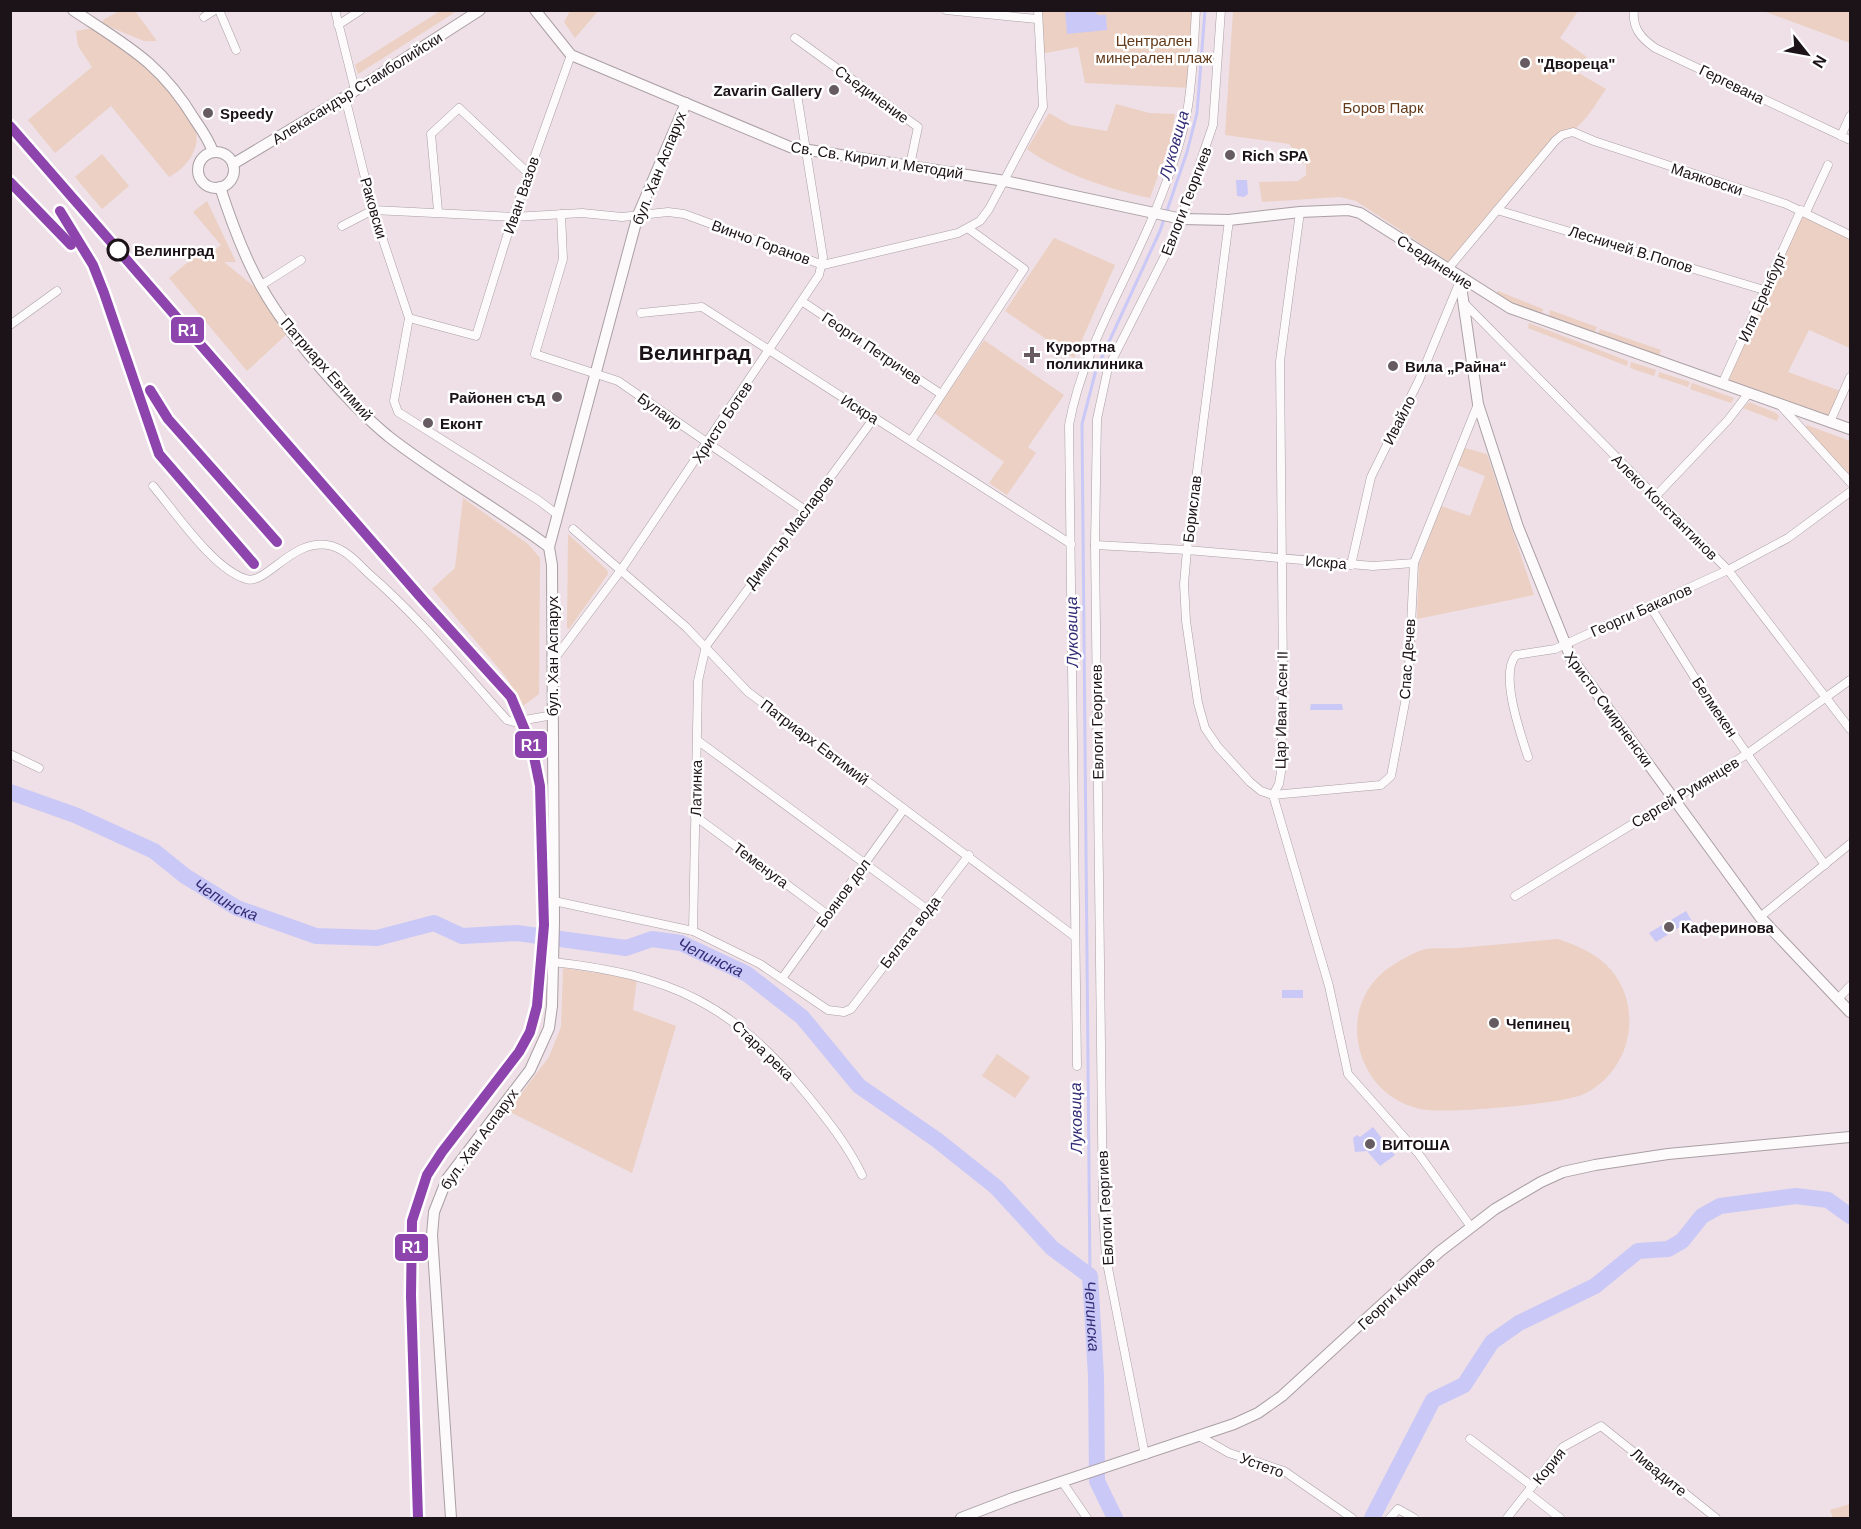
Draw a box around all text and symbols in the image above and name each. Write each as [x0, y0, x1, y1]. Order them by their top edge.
north arrow [1777, 24, 1837, 84]
street label: Алекасандър Стамболийски [269, 29, 445, 147]
park label: Централен минерален плаж [1096, 32, 1212, 66]
text: N [1809, 52, 1830, 71]
place label: "Двореца" [1537, 55, 1615, 72]
marker: "Двореца" [1518, 56, 1532, 70]
street label: Гергевана [1697, 61, 1768, 107]
street label: Съединение [832, 62, 912, 126]
place label: Zavarin Gallery [714, 82, 823, 99]
marker: Zavarin Gallery [827, 83, 841, 97]
park label: Боров Парк [1342, 99, 1424, 116]
place label: Speedy [220, 105, 274, 122]
marker: Speedy [201, 106, 215, 120]
water label: Луковица [1156, 108, 1192, 182]
street label: бул. Хан Аспарух [629, 109, 690, 227]
street label: Св. Св. Кирил и Методий [790, 138, 964, 182]
street label: Евлоги Георгиев [1157, 144, 1215, 258]
place label: Rich SPA [1242, 147, 1309, 164]
marker: Rich SPA [1223, 148, 1237, 162]
street label: Иван Вазов [500, 154, 542, 236]
street label: Маяковски [1669, 159, 1745, 199]
street label: Раковски [357, 175, 391, 241]
street label: Винчо Горанов [709, 216, 813, 268]
street label: Лесничей В.Попов [1567, 222, 1695, 276]
street label: Съединение [1394, 231, 1476, 293]
marker: Велинград [107, 239, 129, 261]
place label: Велинград [134, 242, 215, 259]
street label: Иля Еренбург [1735, 249, 1790, 344]
street label: Георги Петричев [819, 308, 925, 388]
street label: Патриарх Евтимий [278, 314, 376, 424]
line badge: R1 [170, 316, 205, 344]
text: R1 [178, 322, 198, 339]
place label: Курортна поликлиника [1046, 338, 1144, 372]
district label: Велинград [639, 341, 751, 364]
marker: Курортна поликлиника [1023, 346, 1041, 364]
place label: Вила „Райна“ [1405, 358, 1507, 375]
marker: Вила „Райна“ [1386, 359, 1400, 373]
street label: Христо Ботев [689, 378, 755, 466]
place label: Районен съд [449, 389, 545, 406]
street label: Булаир [635, 389, 685, 433]
marker: Районен съд [550, 390, 564, 404]
street label: Искра [838, 391, 883, 428]
street label: Ивайло [1379, 393, 1419, 447]
place label: Еконт [440, 415, 483, 432]
marker: Еконт [421, 416, 435, 430]
street label: Алеко Константинов [1609, 451, 1721, 563]
street label: Димитър Масларов [741, 472, 837, 592]
street label: Борислав [1179, 474, 1205, 544]
street label: Искра [1305, 552, 1348, 572]
street label: Георги Бакалов [1588, 580, 1694, 640]
street label: бул. Хан Аспарух [544, 595, 561, 716]
water label: Луковица [1063, 596, 1081, 669]
street label: Спас Дечев [1396, 618, 1418, 700]
street label: Христо Смирненски [1561, 648, 1657, 770]
street label: Цар Иван Асен II [1271, 651, 1291, 769]
street label: Евлоги Георгиев [1087, 664, 1107, 780]
street label: Белмекен [1689, 674, 1741, 740]
street label: Патриарх Евтимий [758, 696, 872, 788]
line badge: R1 [514, 730, 548, 759]
text: R1 [521, 737, 541, 754]
street label: Сергей Румянцев [1628, 753, 1742, 831]
street label: Латинка [687, 759, 705, 816]
street label: Теменуга [730, 839, 792, 892]
street label: Боянов дол [812, 855, 874, 931]
water label: Чепинска [191, 875, 260, 923]
street label: Бялата вода [877, 892, 944, 971]
place label: Каферинова [1681, 919, 1775, 936]
marker: Каферинова [1662, 920, 1676, 934]
water label: Чепинска [675, 934, 746, 980]
place label: Чепинец [1506, 1015, 1571, 1032]
marker: Чепинец [1487, 1016, 1501, 1030]
street label: Стара река [729, 1017, 798, 1084]
water label: Луковица [1067, 1082, 1085, 1155]
street label: бул. Хан Аспарух [437, 1085, 522, 1193]
place label: ВИТОША [1382, 1136, 1450, 1153]
marker: ВИТОША [1363, 1137, 1377, 1151]
street label: Евлоги Георгиев [1093, 1150, 1117, 1266]
line badge: R1 [394, 1233, 429, 1262]
text: R1 [402, 1239, 422, 1256]
street label: Георги Кирков [1354, 1253, 1438, 1333]
water label: Чепинска [1082, 1280, 1103, 1352]
street label: Кория [1529, 1444, 1569, 1488]
street label: Ливадите [1628, 1444, 1690, 1500]
street label: Устето [1238, 1449, 1286, 1481]

